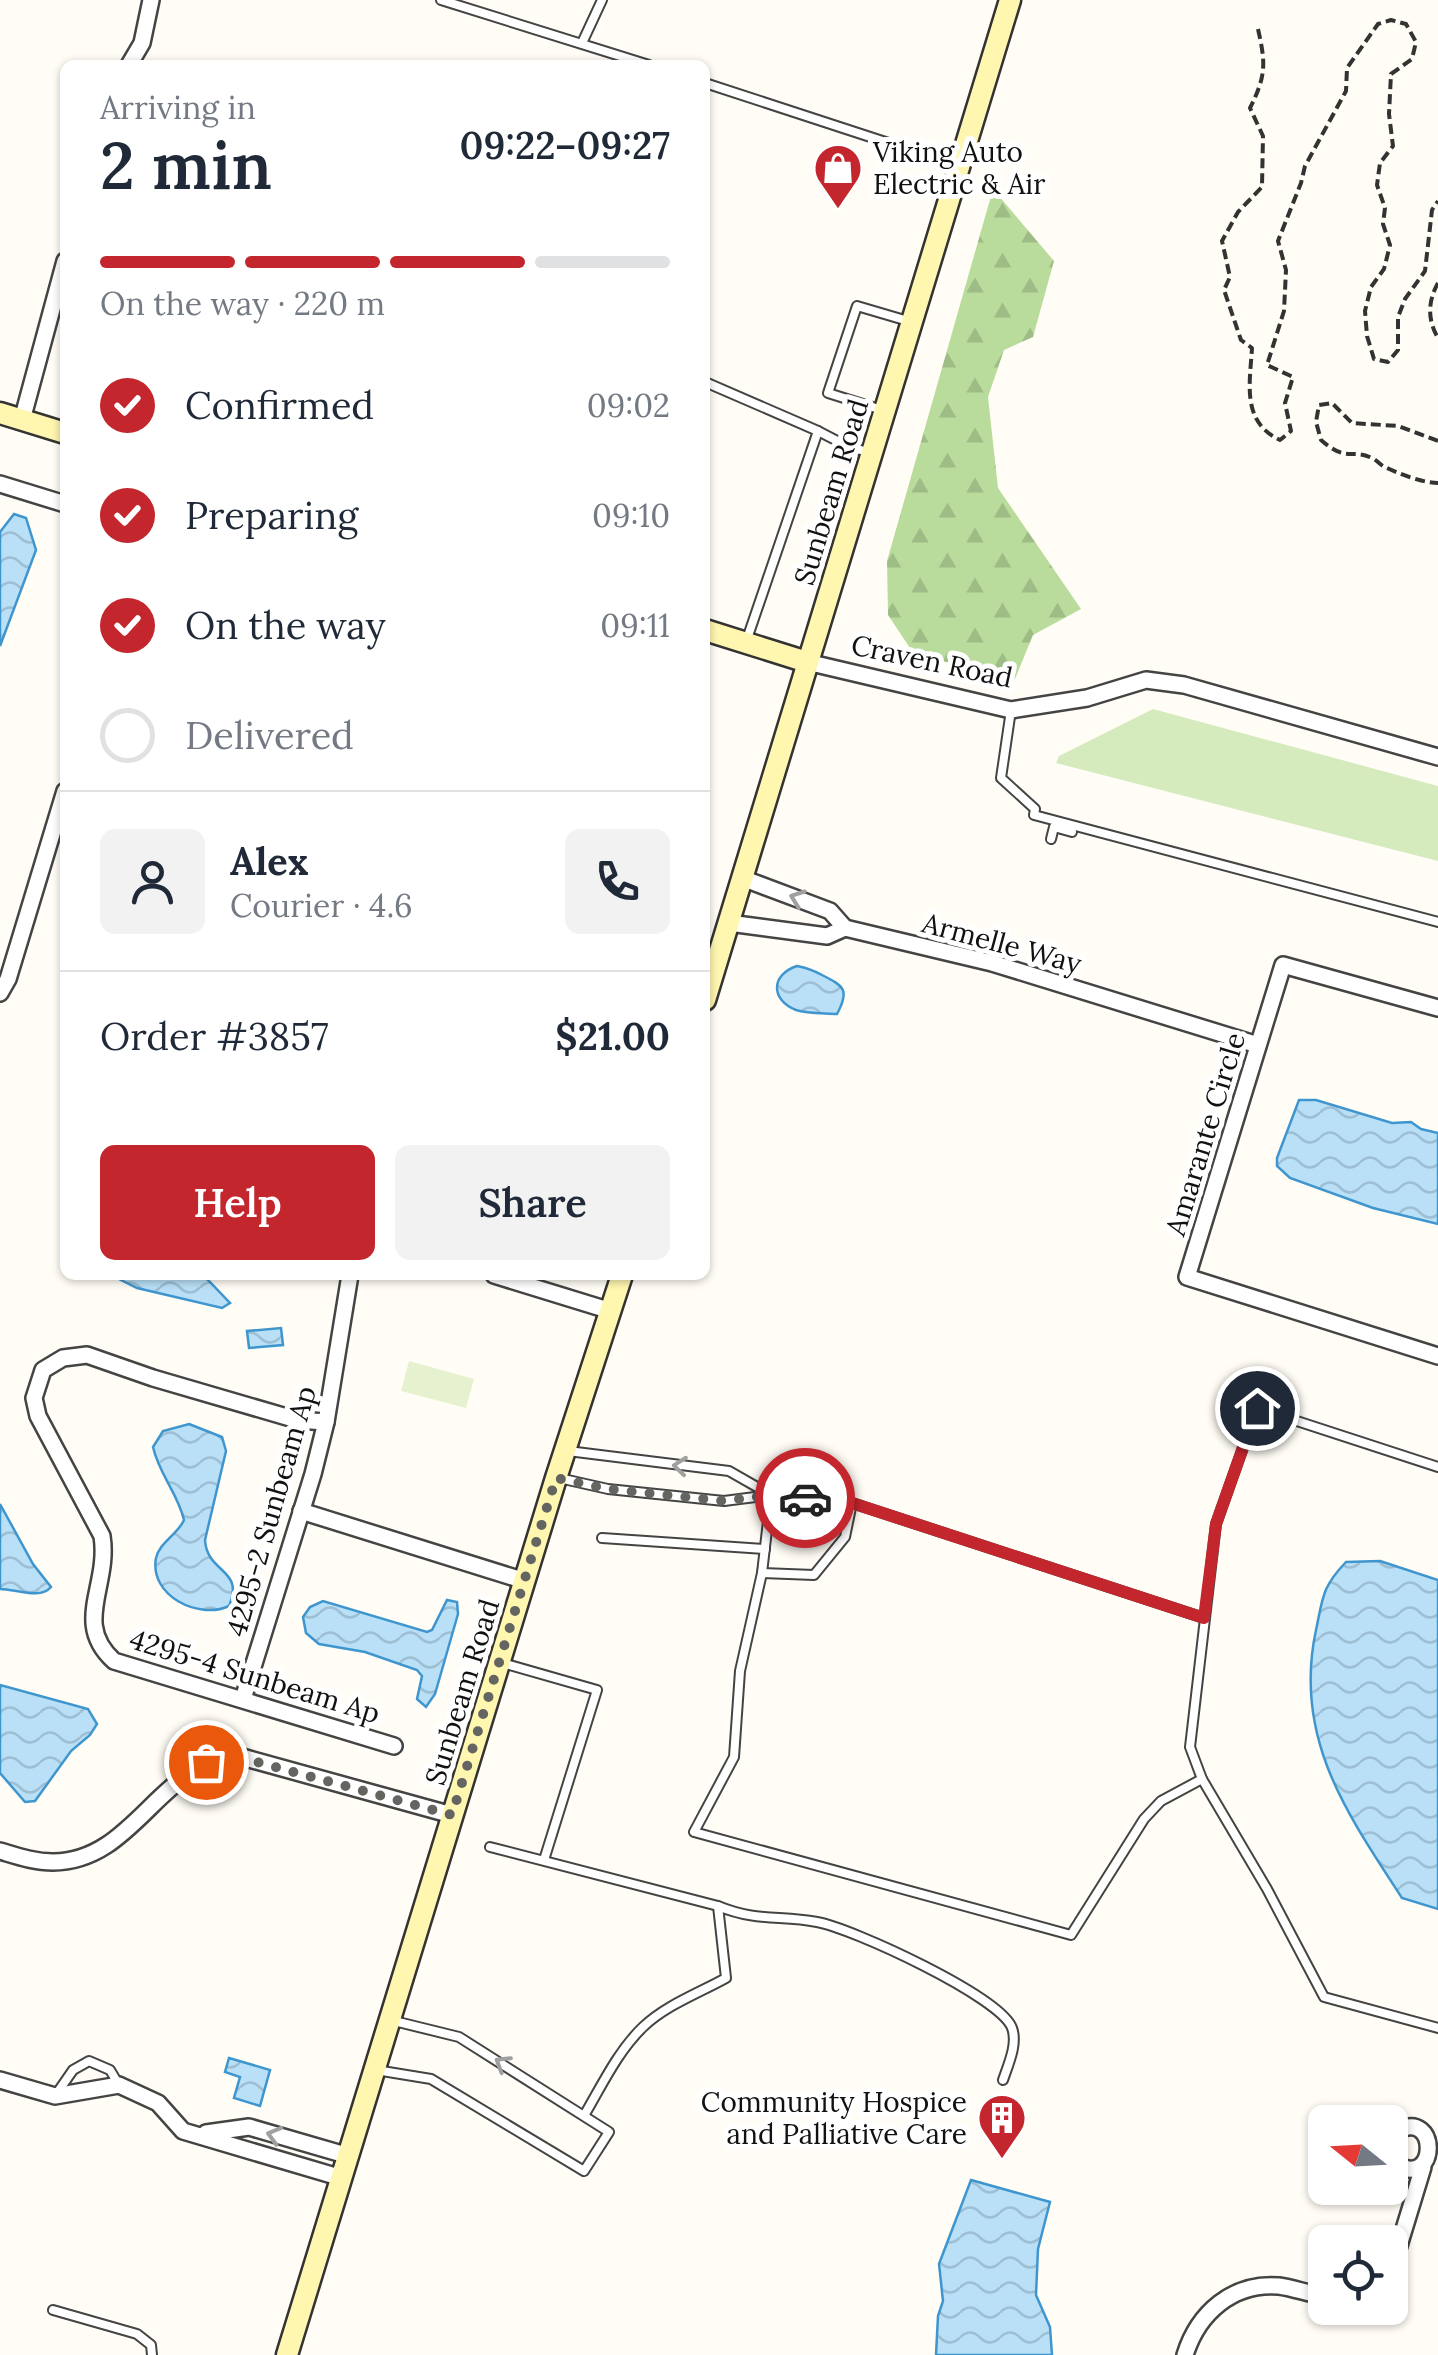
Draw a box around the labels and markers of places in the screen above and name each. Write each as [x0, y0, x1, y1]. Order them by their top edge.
place label: Viking Auto Electric & Air [872, 134, 1045, 202]
shop icon: Viking Auto Electric & Air [812, 142, 864, 210]
pin [1215, 1366, 1300, 1451]
pin [164, 1720, 249, 1805]
place label: Community Hospice and Palliative Care [701, 2084, 967, 2152]
building icon: Community Hospice and Palliative Care [976, 2092, 1028, 2160]

